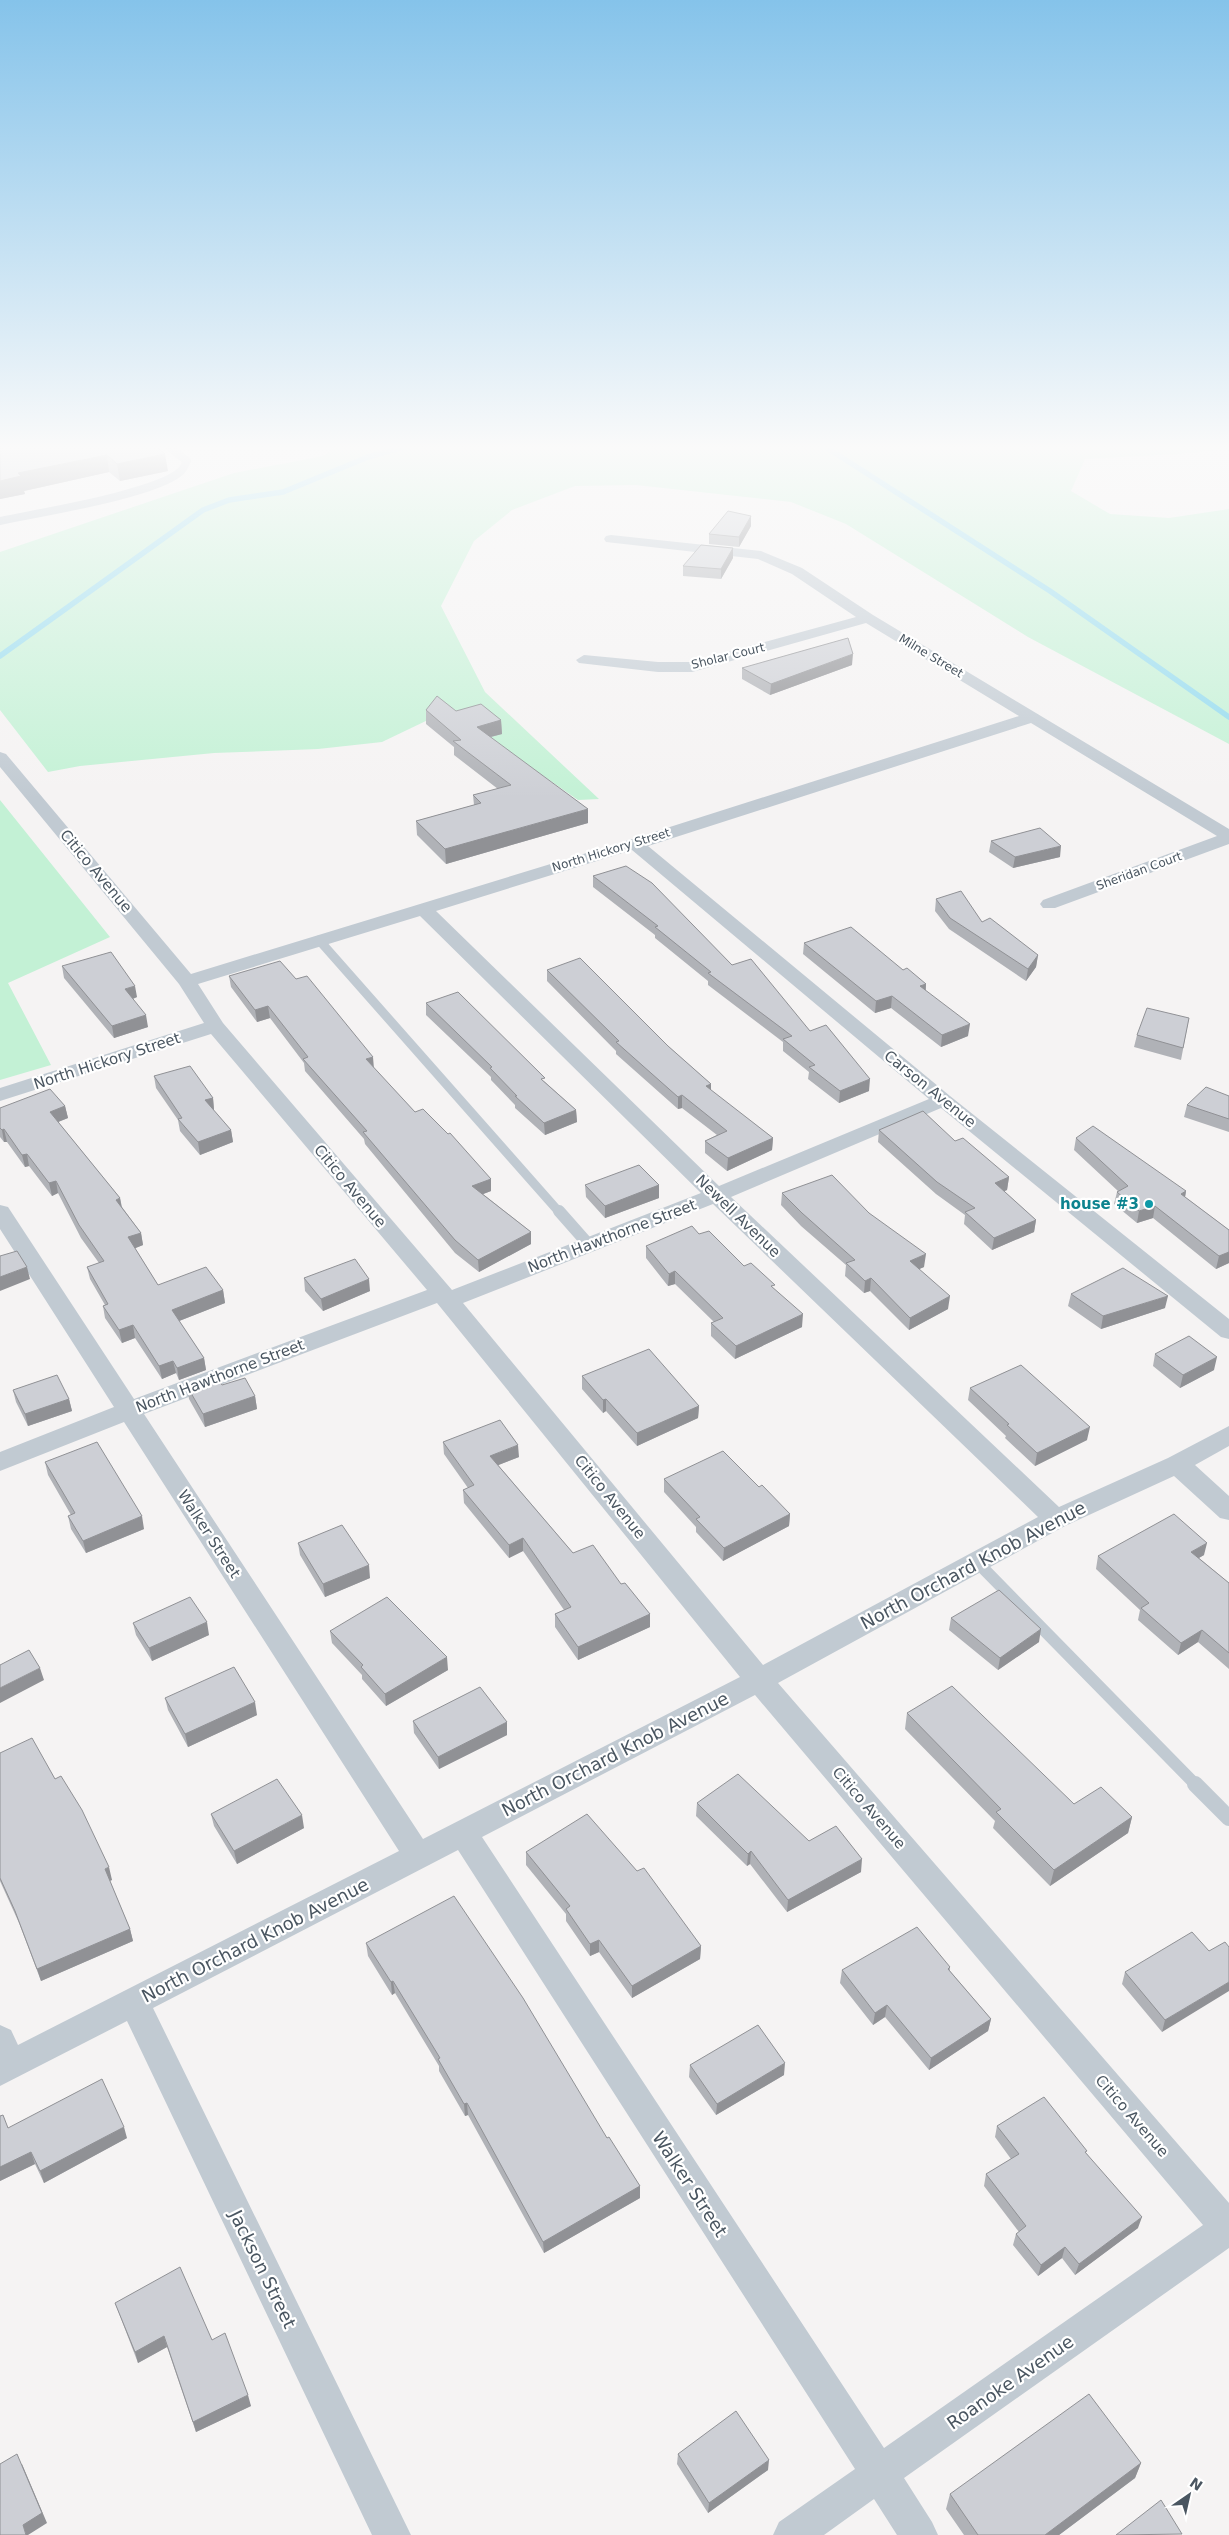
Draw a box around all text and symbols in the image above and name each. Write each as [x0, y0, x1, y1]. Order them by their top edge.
street label: Milne Street [896, 631, 966, 681]
street label: Sholar Court [690, 640, 766, 672]
street label: North Hickory Street [550, 825, 672, 875]
street label: Citico Avenue [56, 826, 136, 916]
street label: Sheridan Court [1094, 849, 1184, 893]
street label: North Hickory Street [31, 1029, 183, 1093]
street label: Carson Avenue [880, 1046, 980, 1132]
street label: Citico Avenue [310, 1141, 390, 1231]
street label: Newell Avenue [692, 1171, 784, 1261]
street label: North Hawthorne Street [525, 1195, 699, 1276]
place label: house #3 [1060, 1195, 1139, 1213]
marker: house #3 [1143, 1198, 1155, 1210]
street label: North Hawthorne Street [133, 1335, 307, 1416]
street label: Citico Avenue [571, 1451, 649, 1543]
street label: Walker Street [174, 1487, 244, 1581]
street label: North Orchard Knob Avenue [857, 1497, 1089, 1633]
street label: North Orchard Knob Avenue [498, 1687, 732, 1821]
street label: Citico Avenue [829, 1763, 909, 1853]
street label: North Orchard Knob Avenue [138, 1873, 372, 2007]
street label: Citico Avenue [1092, 2071, 1172, 2161]
street label: Walker Street [648, 2127, 732, 2241]
street label: Jackson Street [225, 2206, 301, 2332]
street label: Roanoke Avenue [943, 2330, 1077, 2434]
north arrow [1164, 2470, 1214, 2520]
text: N [1187, 2474, 1206, 2494]

